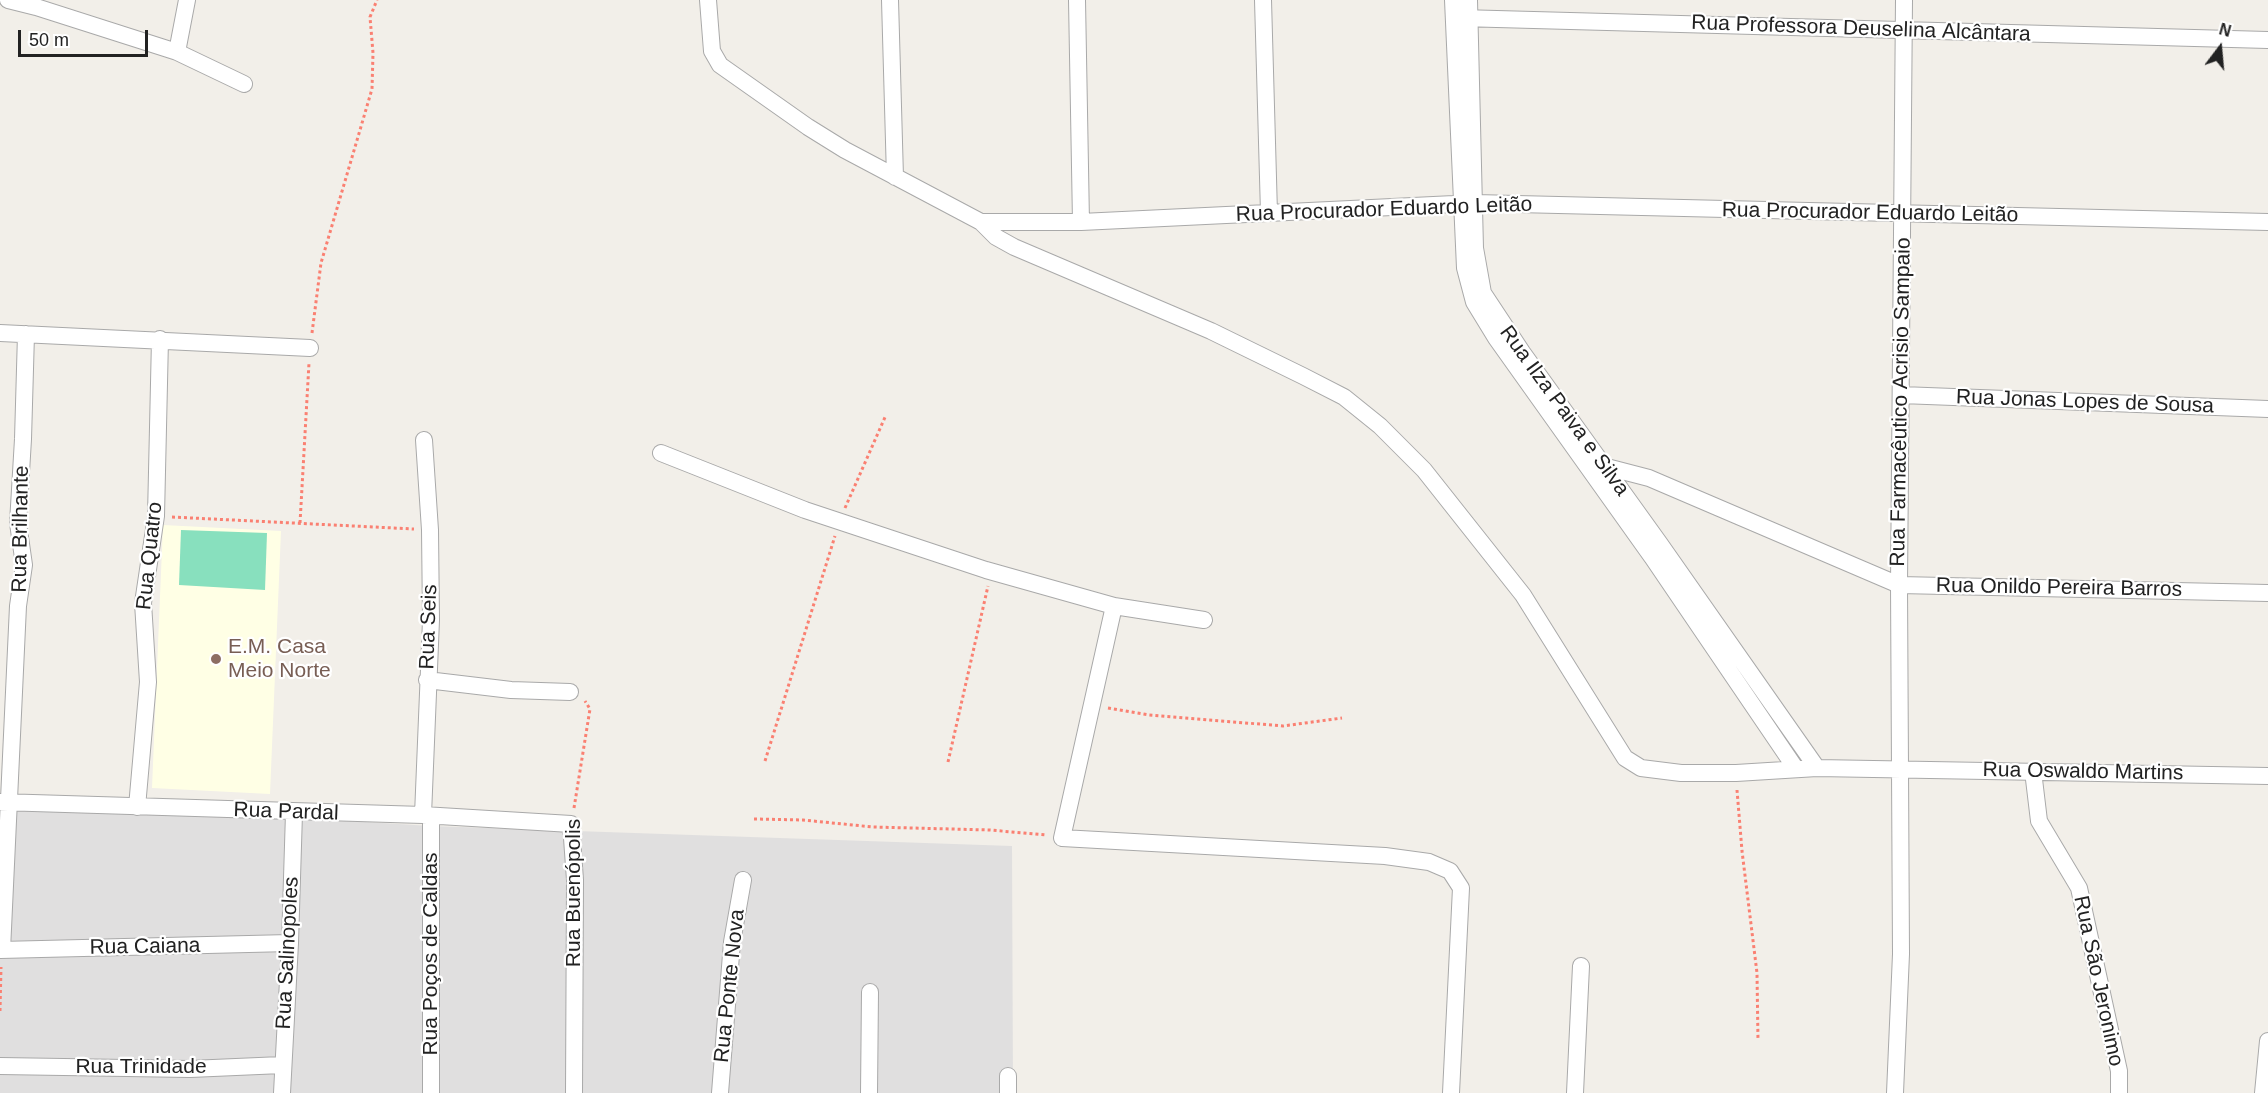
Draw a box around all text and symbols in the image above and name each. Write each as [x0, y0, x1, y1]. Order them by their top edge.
street label: Rua Professora Deuselina Alcântara [1691, 10, 2031, 48]
scale bar [21, 18, 152, 56]
north arrow [2190, 18, 2250, 78]
text: N [2217, 20, 2233, 40]
text: 50 m [29, 30, 69, 50]
street label: Rua Procurador Eduardo Leitão [1235, 192, 1533, 228]
street label: Rua Procurador Eduardo Leitão [1722, 198, 2018, 228]
street label: Rua Farmacêutico Acrisio Sampaio [1886, 237, 1916, 567]
street label: Rua Ilza Paiva e Silva [1494, 321, 1634, 501]
street label: Rua Jonas Lopes de Sousa [1956, 385, 2214, 419]
street label: Rua Brilhante [7, 465, 35, 593]
street label: Rua Quatro [132, 501, 168, 611]
street label: Rua Onildo Pereira Barros [1936, 573, 2182, 603]
street label: Rua Seis [415, 584, 443, 670]
place label: E.M. Casa Meio Norte [228, 634, 331, 684]
marker: E.M. Casa Meio Norte [209, 652, 223, 666]
street label: Rua Oswaldo Martins [1982, 758, 2184, 786]
street label: Rua Pardal [233, 798, 339, 826]
street label: Rua Buenópolis [561, 819, 587, 967]
street label: Rua Poços de Caldas [418, 852, 444, 1056]
street label: Rua Salinopoles [271, 876, 305, 1030]
street label: Rua São Jeronimo [2068, 893, 2128, 1069]
street label: Rua Ponte Nova [709, 908, 751, 1064]
street label: Rua Caiana [89, 933, 201, 961]
street label: Rua Trinidade [75, 1054, 207, 1080]

